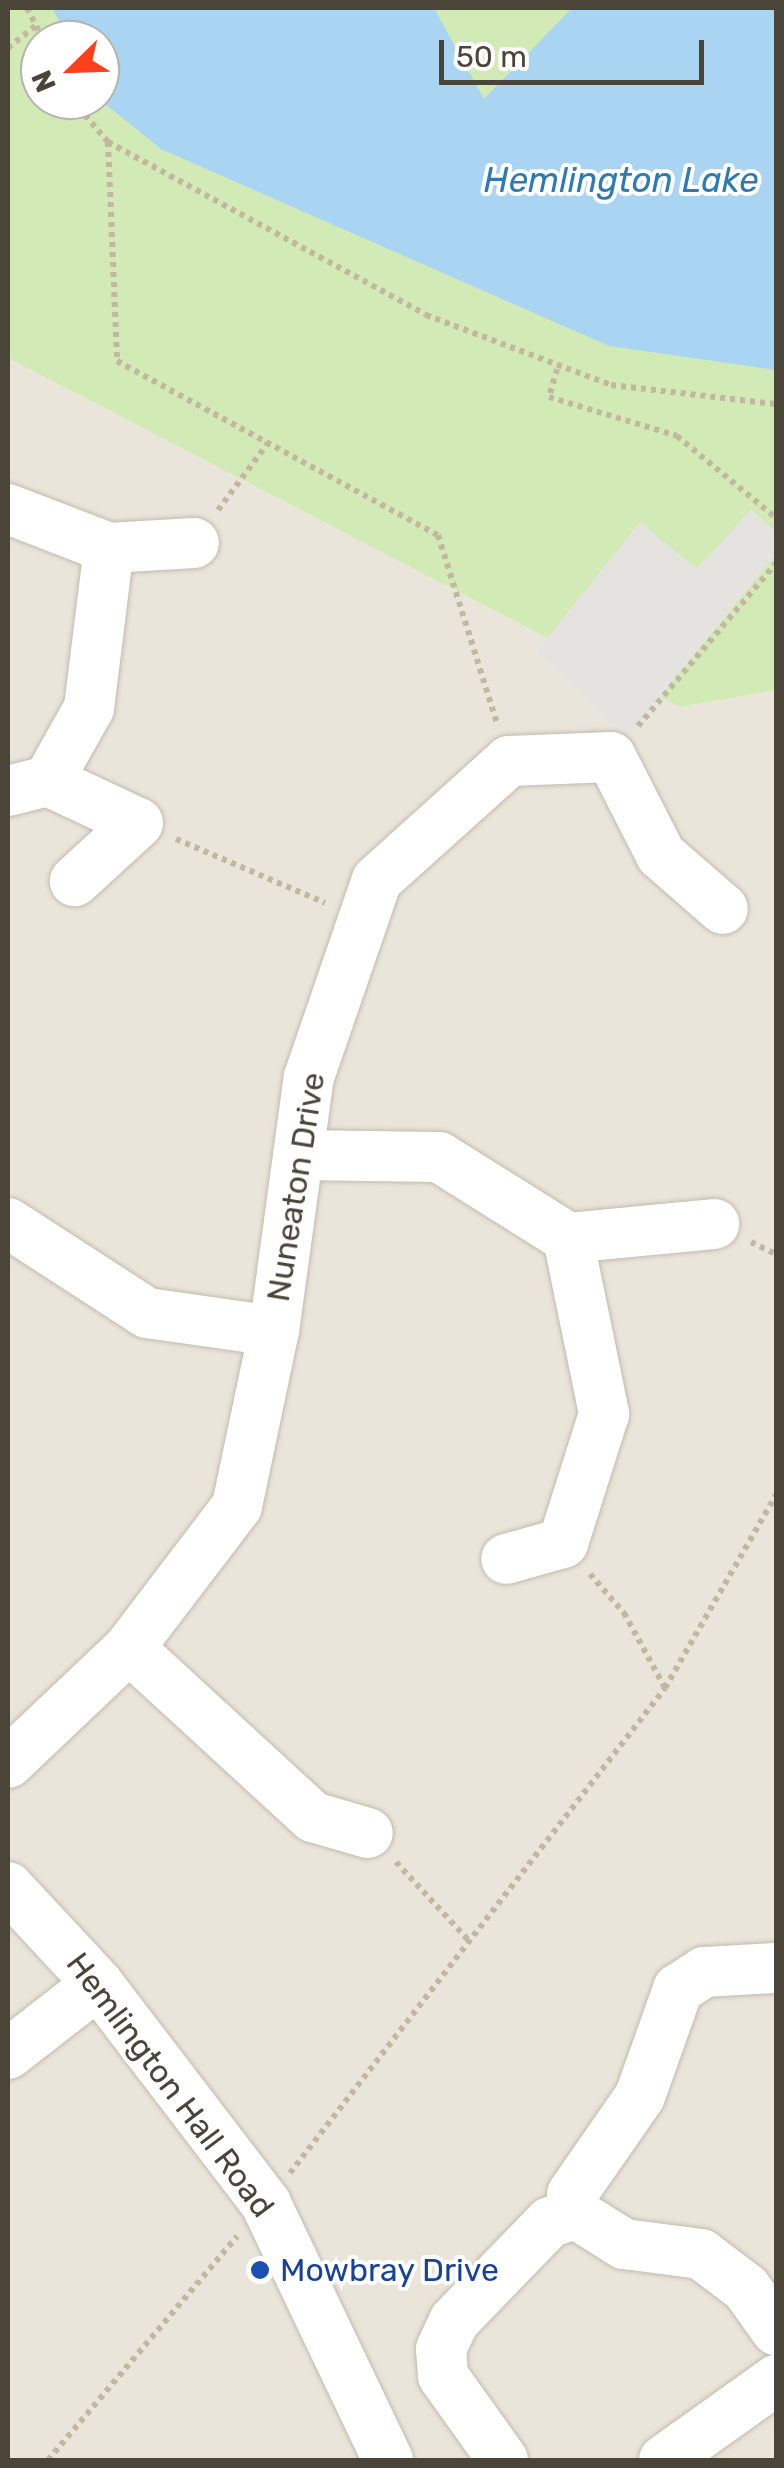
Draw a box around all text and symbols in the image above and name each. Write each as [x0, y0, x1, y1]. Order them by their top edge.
north arrow [20, 20, 120, 120]
scale bar [444, 20, 709, 82]
text: 50 m [456, 39, 527, 75]
text: N [25, 65, 63, 97]
water label: Hemlington Lake [484, 159, 758, 201]
street label: Nuneaton Drive [259, 1070, 333, 1304]
street label: Hemlington Hall Road [58, 1945, 282, 2225]
place label: Mowbray Drive [280, 2251, 500, 2289]
marker: Mowbray Drive [249, 2259, 271, 2281]

